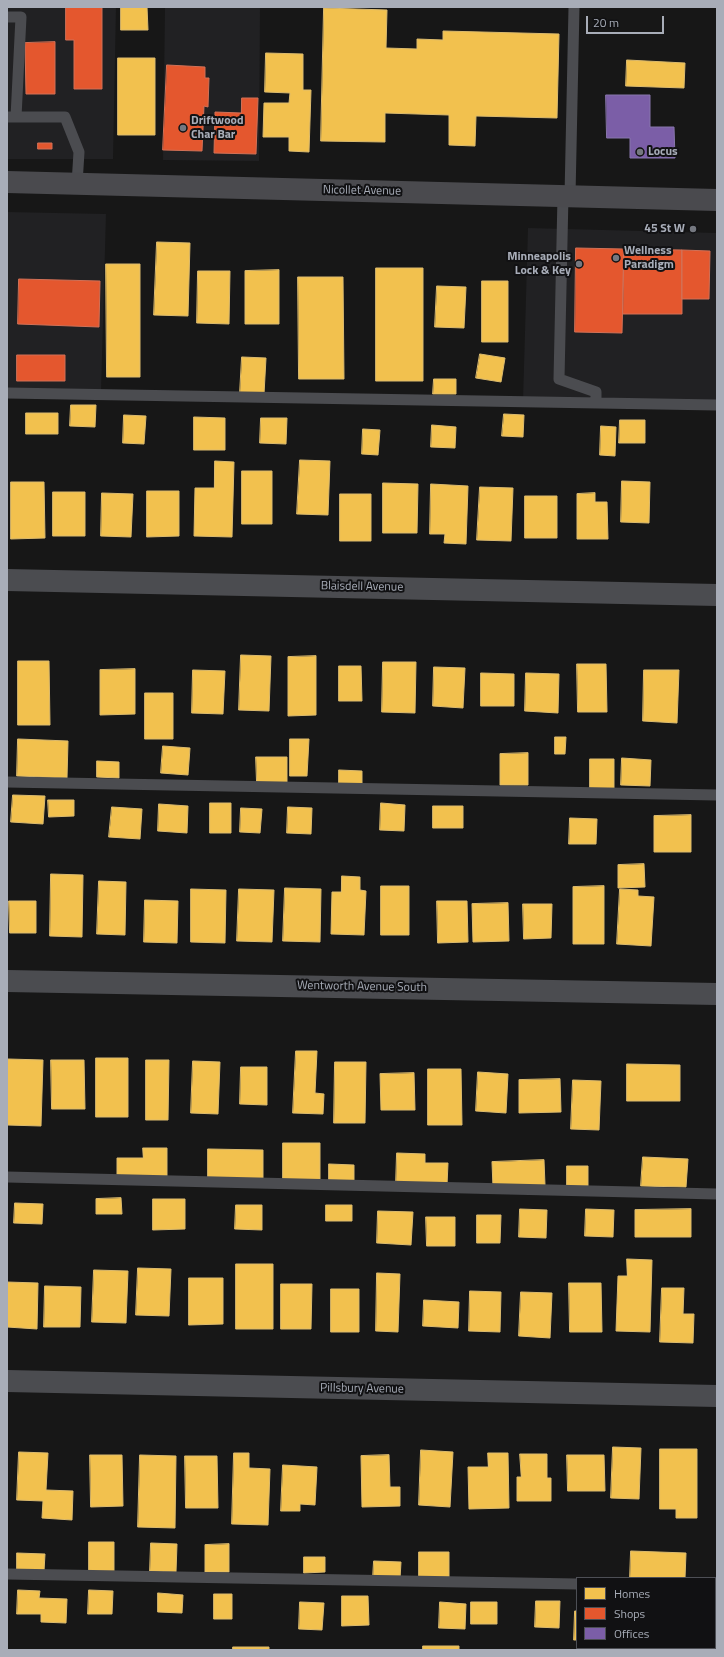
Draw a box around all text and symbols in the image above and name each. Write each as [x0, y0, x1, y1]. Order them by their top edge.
scale bar [588, 8, 666, 34]
text: 20 m [593, 13, 619, 32]
place label: Driftwood Char Bar [191, 114, 243, 142]
marker: Driftwood Char Bar [178, 123, 188, 133]
place label: Locus [648, 145, 678, 159]
marker: Locus [635, 147, 645, 157]
street label: Nicollet Avenue [323, 183, 401, 199]
place label: 45 St W [644, 222, 685, 236]
marker: 45 St W [688, 224, 698, 234]
place label: Wellness Paradigm [624, 244, 674, 272]
place label: Minneapolis Lock & Key [507, 250, 571, 278]
marker: Wellness Paradigm [611, 253, 621, 263]
marker: Minneapolis Lock & Key [574, 259, 584, 269]
street label: Blaisdell Avenue [321, 579, 403, 595]
street label: Wentworth Avenue South [297, 979, 427, 995]
street label: Pillsbury Avenue [320, 1381, 404, 1397]
legend [576, 1577, 716, 1649]
text: Homes [614, 1584, 650, 1603]
text: Shops [614, 1604, 645, 1623]
text: Offices [614, 1624, 649, 1643]

